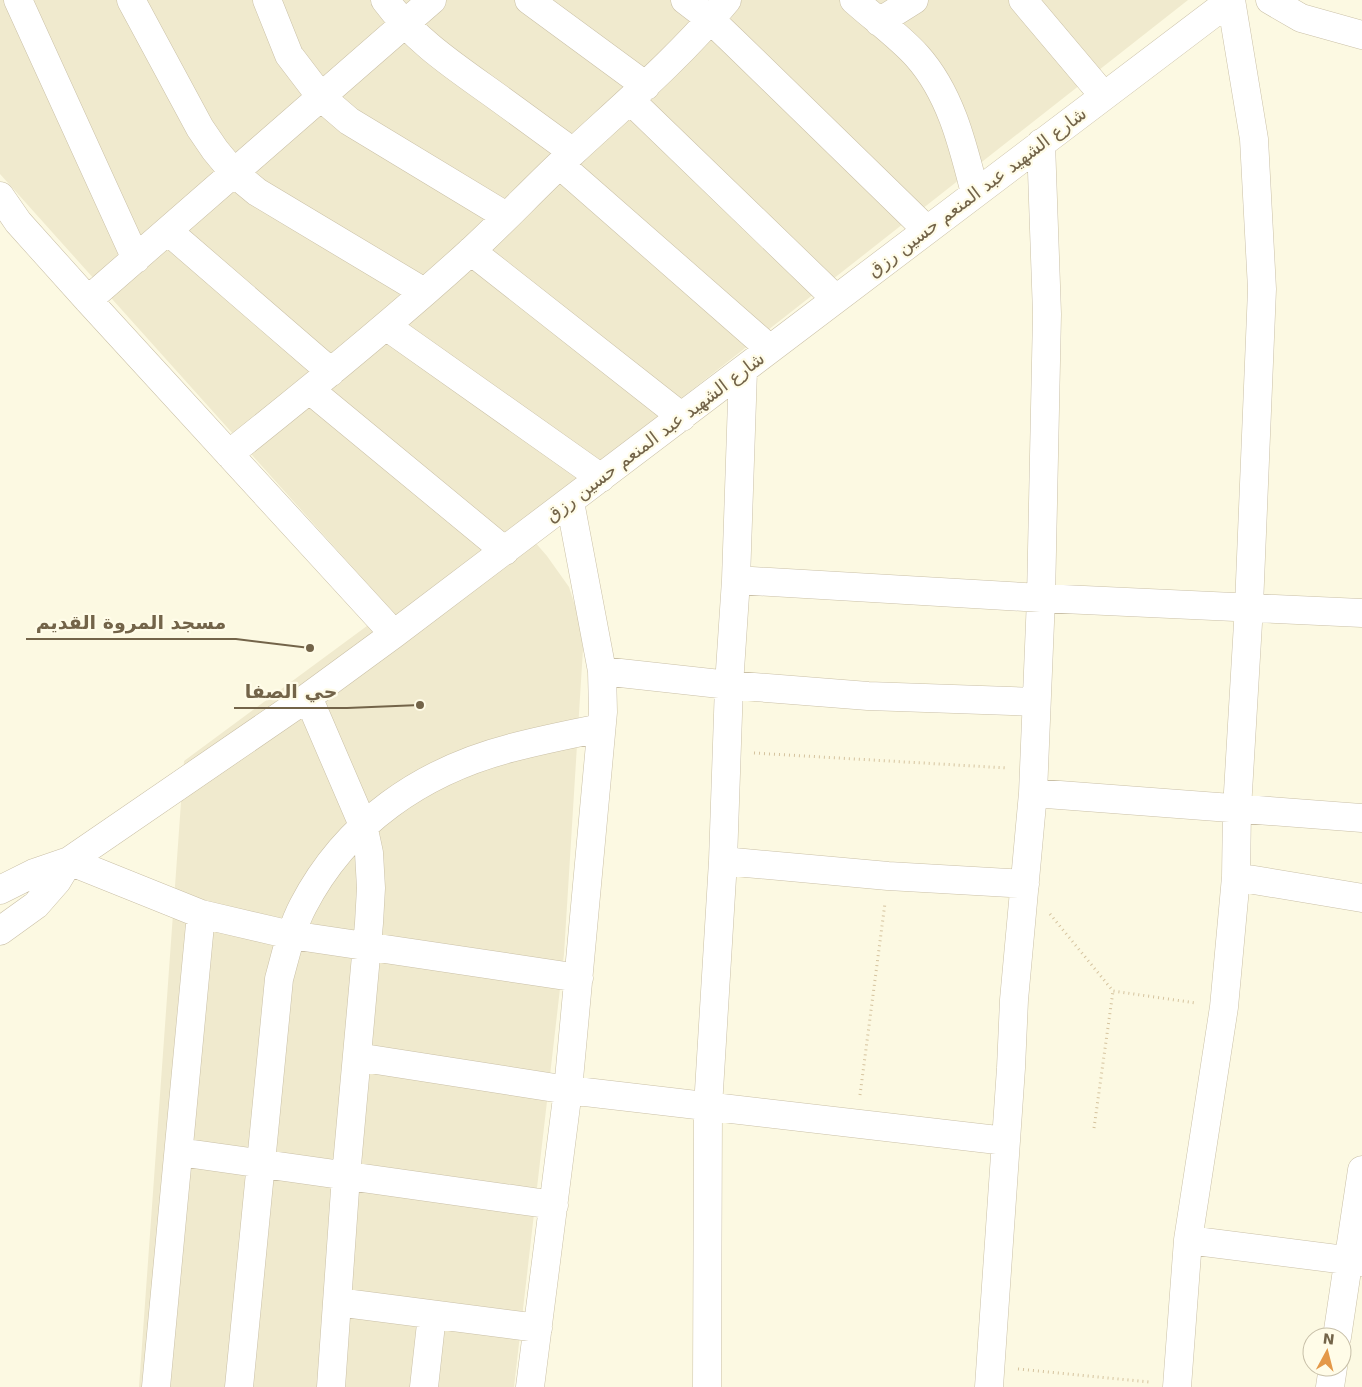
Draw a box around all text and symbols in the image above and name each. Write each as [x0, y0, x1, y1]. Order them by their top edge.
street label: شارع الشهيد عبد المنعم حسين رزق [863, 102, 1091, 282]
street label: شارع الشهيد عبد المنعم حسين رزق [541, 347, 769, 527]
callout: مسجد المروة القديم [26, 605, 236, 639]
text: مسجد المروة القديم [36, 611, 226, 634]
callout: حي الصفا [234, 674, 347, 708]
text: حي الصفا [245, 680, 337, 703]
north arrow [1302, 1327, 1352, 1377]
text: N [1322, 1330, 1335, 1348]

